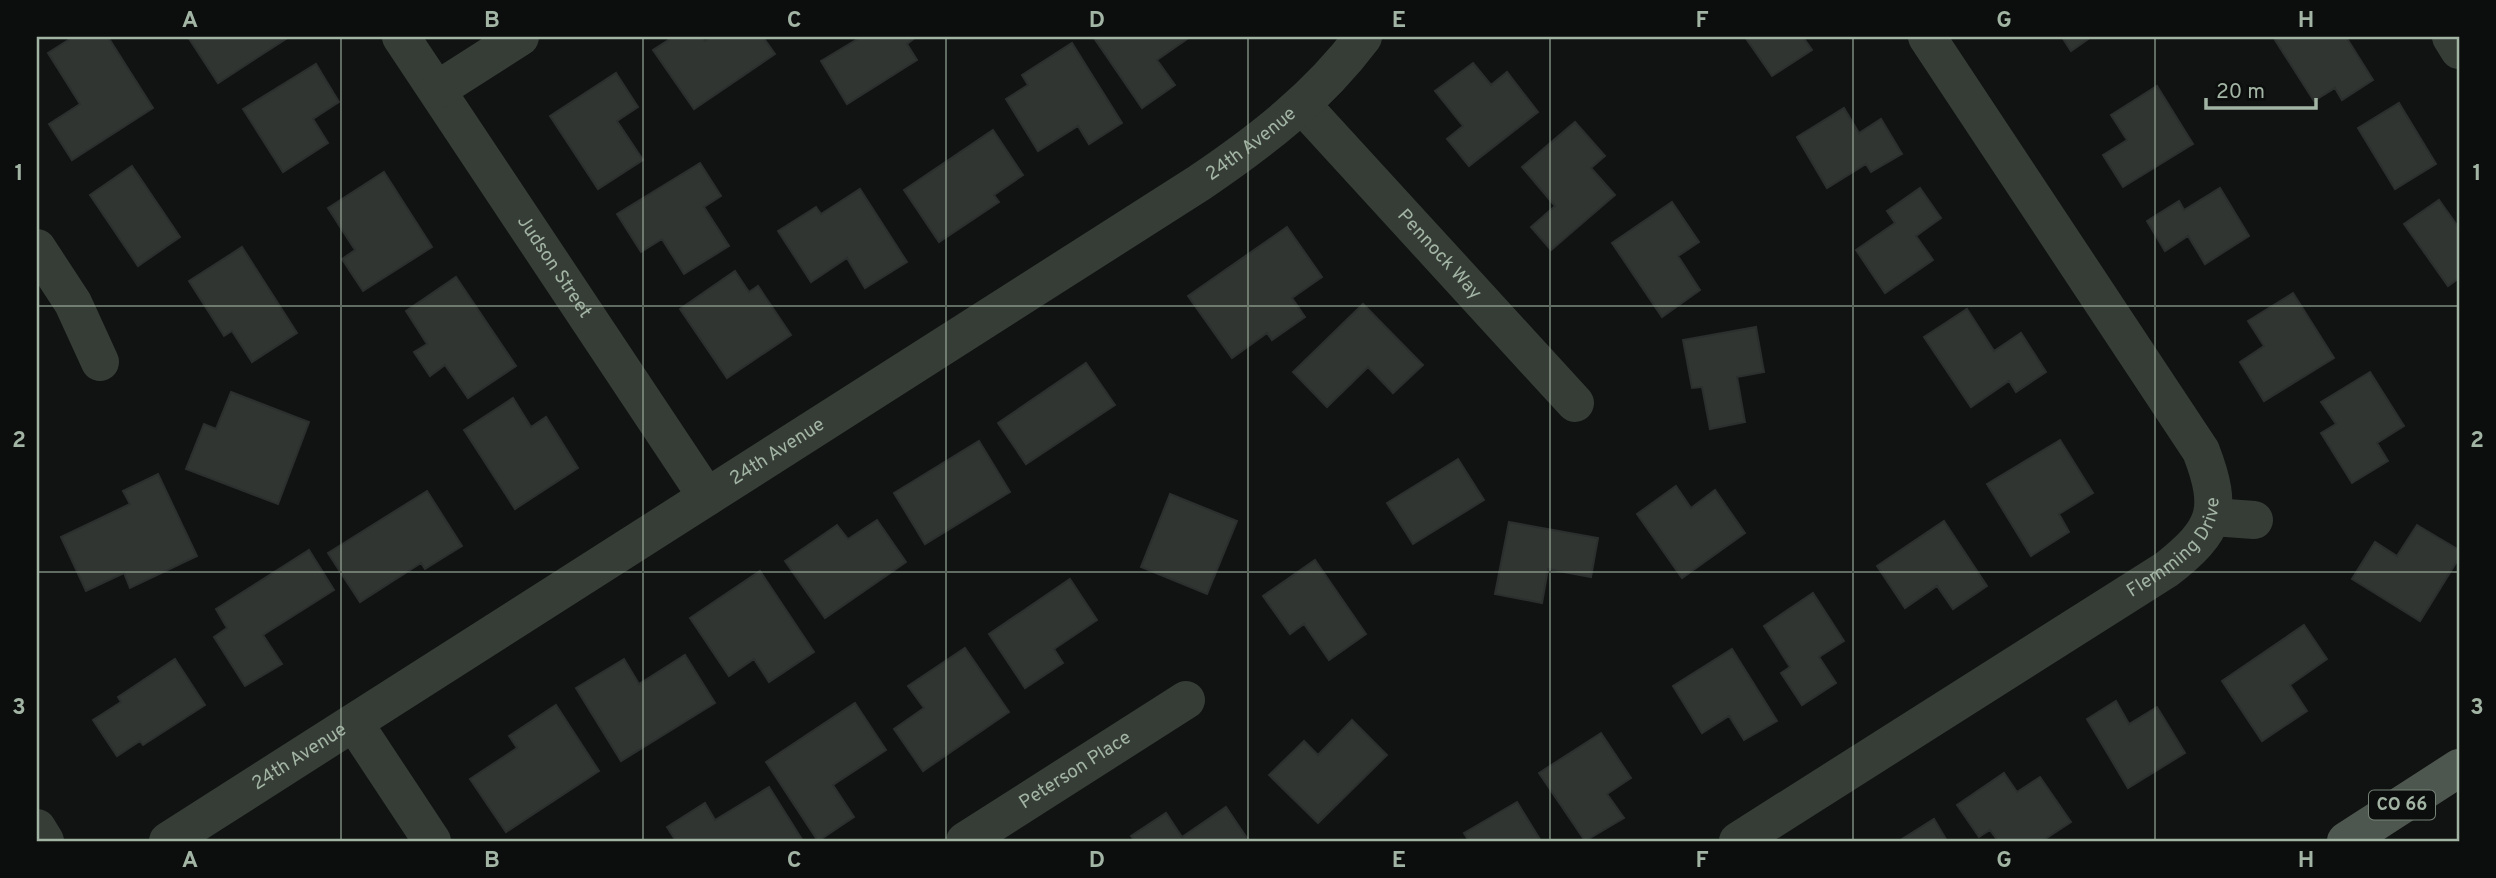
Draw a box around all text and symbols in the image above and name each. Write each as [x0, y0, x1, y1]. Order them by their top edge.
text: A [182, 7, 198, 36]
text: B [484, 7, 500, 36]
text: C [787, 7, 801, 36]
text: D [1089, 7, 1105, 36]
text: E [1392, 7, 1406, 36]
text: F [1695, 7, 1709, 36]
text: G [1996, 7, 2012, 36]
text: H [2298, 7, 2314, 36]
scale bar [2206, 66, 2316, 110]
text: 20 m [2216, 79, 2265, 106]
street label: 24th Avenue [1201, 102, 1302, 187]
text: 1 [14, 160, 24, 189]
text: 1 [2472, 160, 2482, 189]
street label: Pennock Way [1392, 204, 1487, 305]
street label: Judson Street [511, 211, 597, 323]
street label: 24th Avenue [725, 413, 829, 491]
text: 2 [12, 427, 26, 456]
text: 2 [2470, 427, 2484, 456]
street label: Flemming Drive [2122, 497, 2225, 603]
text: 3 [12, 694, 26, 723]
text: 3 [2470, 694, 2484, 723]
street label: 24th Avenue [247, 718, 352, 796]
street label: Peterson Place [1015, 726, 1136, 815]
road number: CO 66 [2369, 790, 2435, 820]
text: A [182, 847, 198, 876]
text: B [484, 847, 500, 876]
text: C [787, 847, 801, 876]
text: D [1089, 847, 1105, 876]
text: E [1392, 847, 1406, 876]
text: F [1695, 847, 1709, 876]
text: G [1996, 847, 2012, 876]
text: H [2298, 847, 2314, 876]

